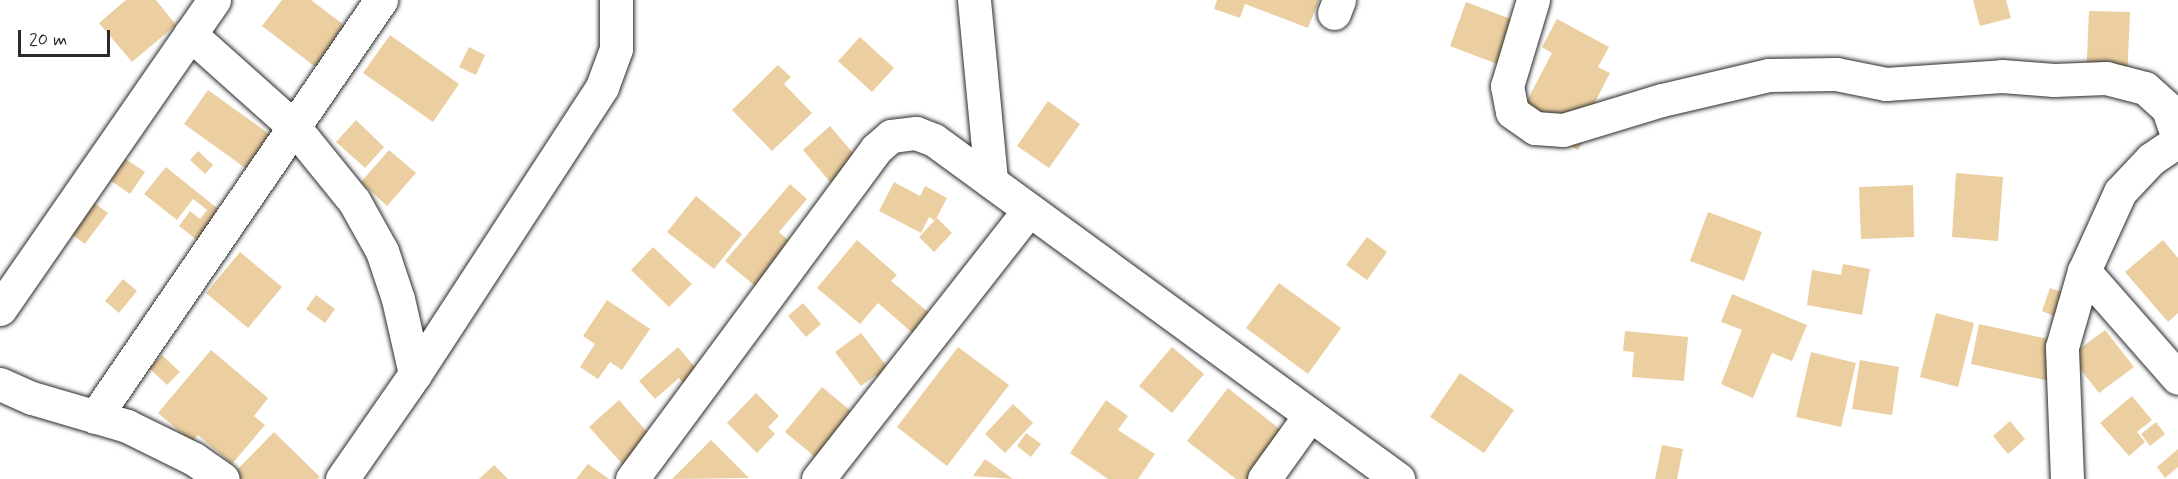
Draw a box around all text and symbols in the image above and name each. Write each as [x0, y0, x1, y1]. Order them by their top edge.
scale bar [21, 18, 112, 56]
text: 20 m [29, 28, 67, 52]

